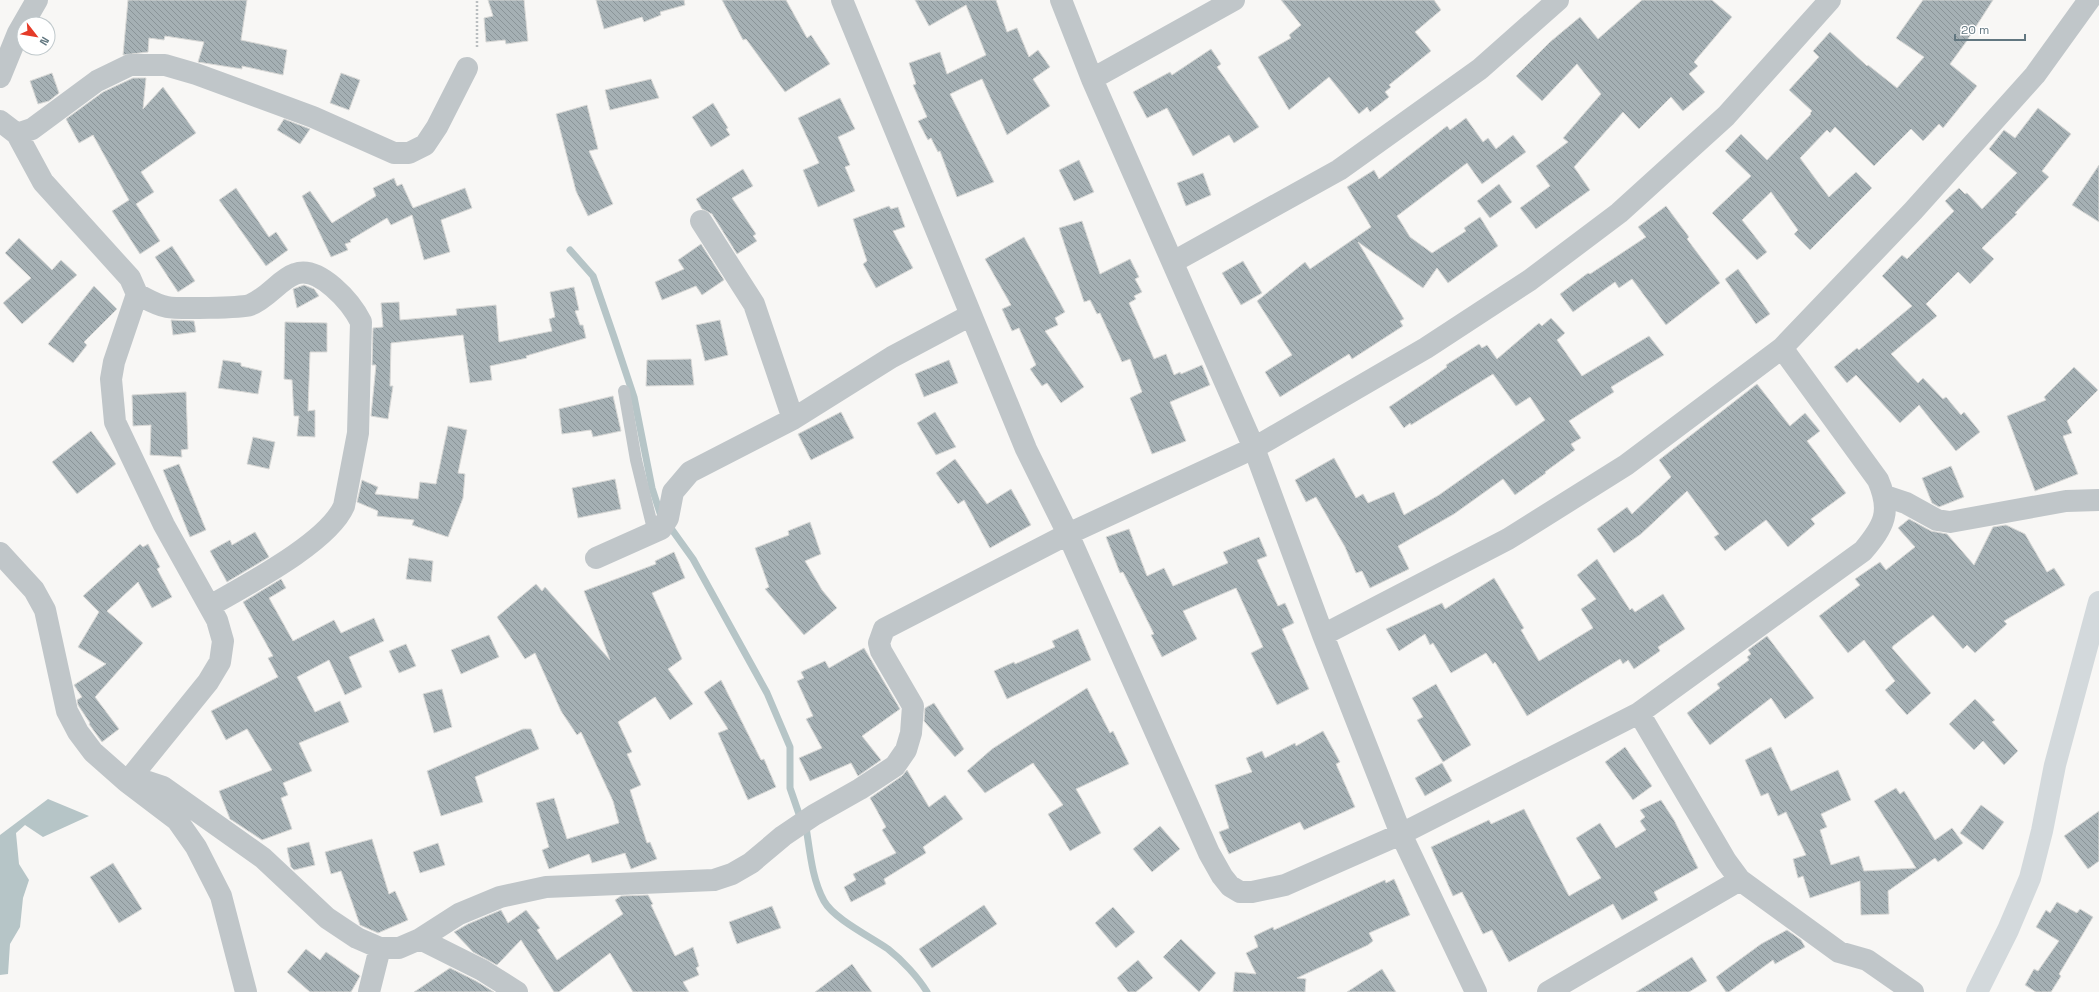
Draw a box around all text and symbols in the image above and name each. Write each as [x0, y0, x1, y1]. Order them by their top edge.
north arrow [16, 16, 56, 56]
scale bar [1955, 16, 2025, 42]
text: 20 m [1961, 22, 1989, 38]
text: N [37, 34, 52, 48]

